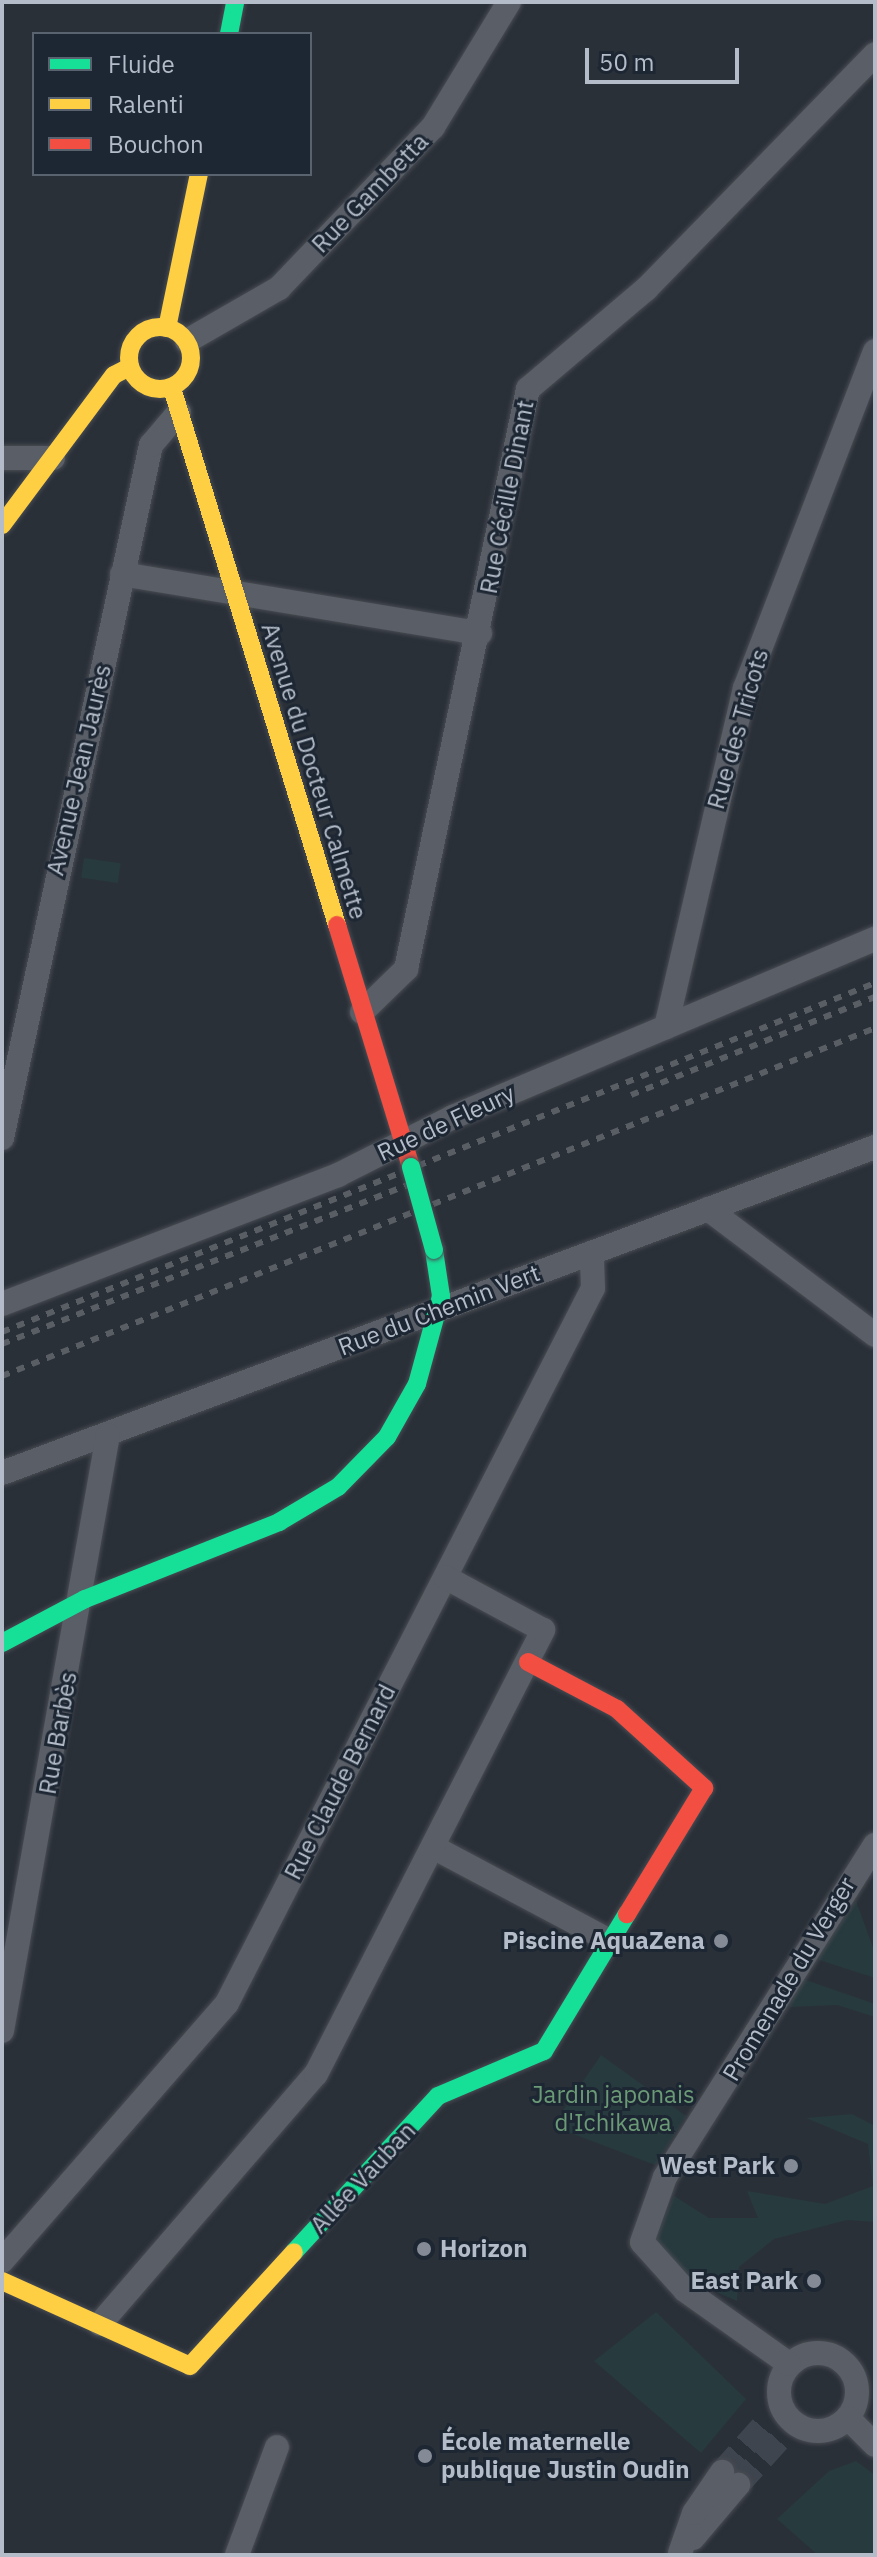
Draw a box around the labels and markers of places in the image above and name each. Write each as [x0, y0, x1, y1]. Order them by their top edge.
place label: Piscine AquaZena [503, 1927, 705, 1955]
marker: Piscine AquaZena [712, 1932, 730, 1950]
place label: West Park [659, 2152, 775, 2180]
marker: West Park [782, 2157, 800, 2175]
place label: Horizon [440, 2235, 527, 2263]
marker: Horizon [415, 2240, 433, 2258]
place label: East Park [690, 2267, 798, 2295]
marker: East Park [805, 2272, 823, 2290]
place label: École maternelle publique Justin Oudin [441, 2428, 690, 2484]
marker: École maternelle publique Justin Oudin [416, 2447, 434, 2465]

